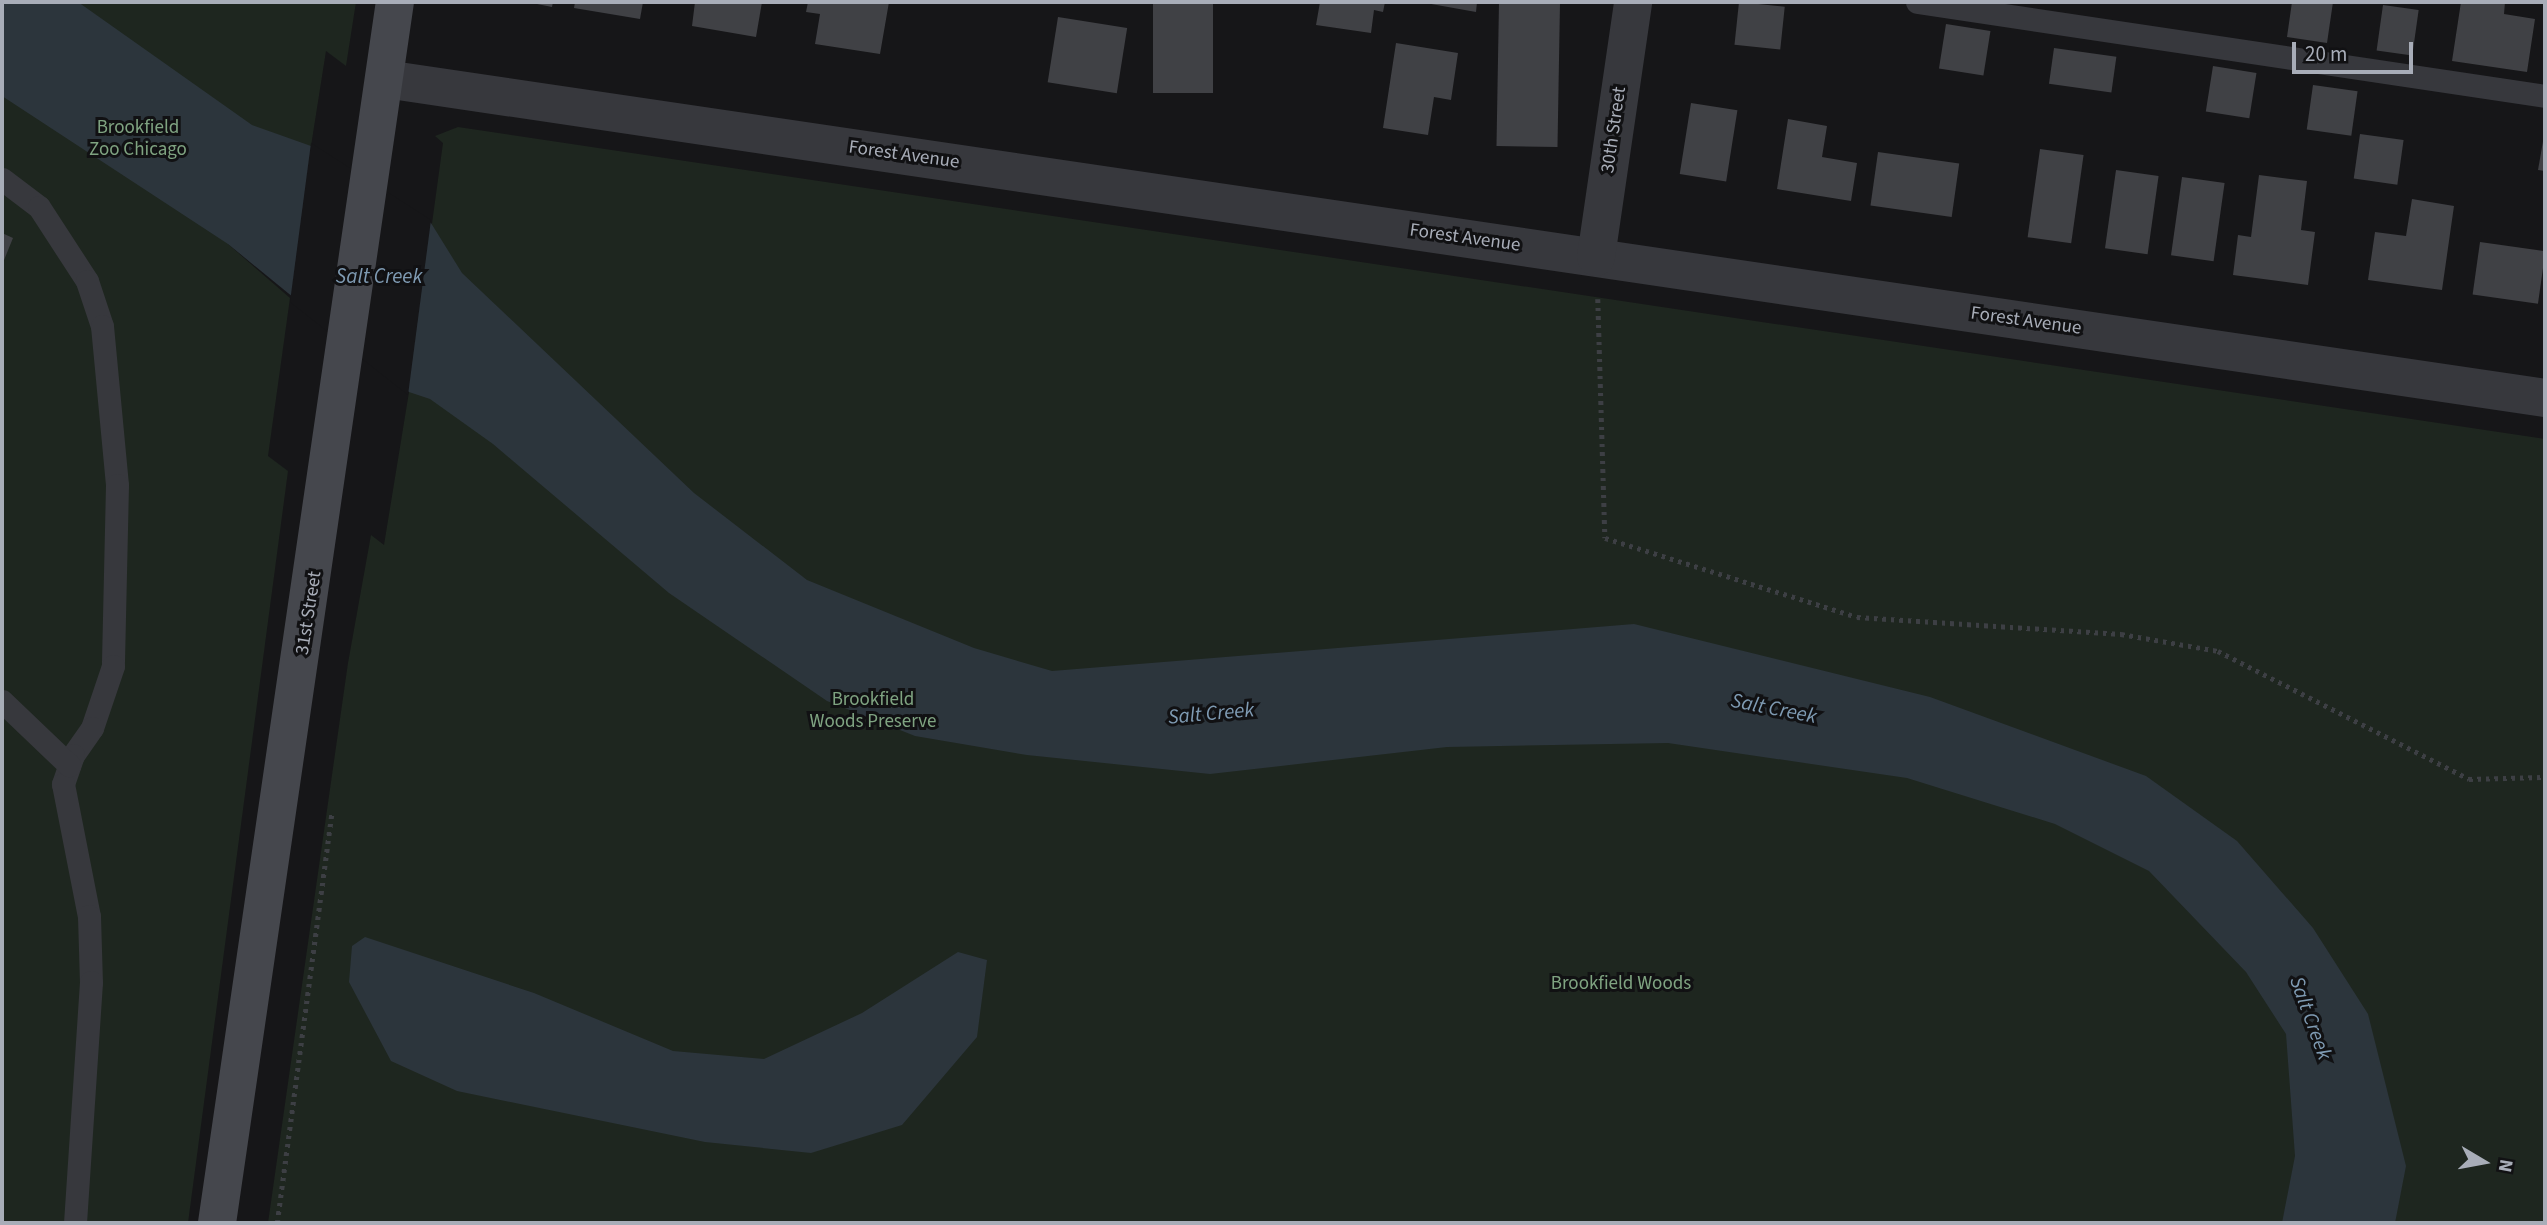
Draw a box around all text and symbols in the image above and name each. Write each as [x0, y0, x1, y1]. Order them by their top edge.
scale bar [2295, 28, 2416, 72]
text: 20 m [2305, 39, 2347, 69]
street label: 30th Street [1597, 85, 1631, 175]
park label: Brookfield Zoo Chicago [89, 117, 187, 161]
street label: Forest Avenue [847, 136, 961, 174]
street label: Forest Avenue [1408, 219, 1522, 257]
water label: Salt Creek [336, 263, 422, 289]
street label: Forest Avenue [1969, 302, 2083, 340]
street label: 31st Street [291, 570, 327, 656]
water label: Salt Creek [1729, 687, 1819, 729]
park label: Brookfield Woods Preserve [809, 689, 937, 733]
water label: Salt Creek [1167, 697, 1255, 729]
park label: Brookfield Woods [1551, 973, 1691, 995]
water label: Salt Creek [2284, 973, 2338, 1063]
north arrow [2449, 1127, 2519, 1197]
text: N [2491, 1157, 2520, 1174]

